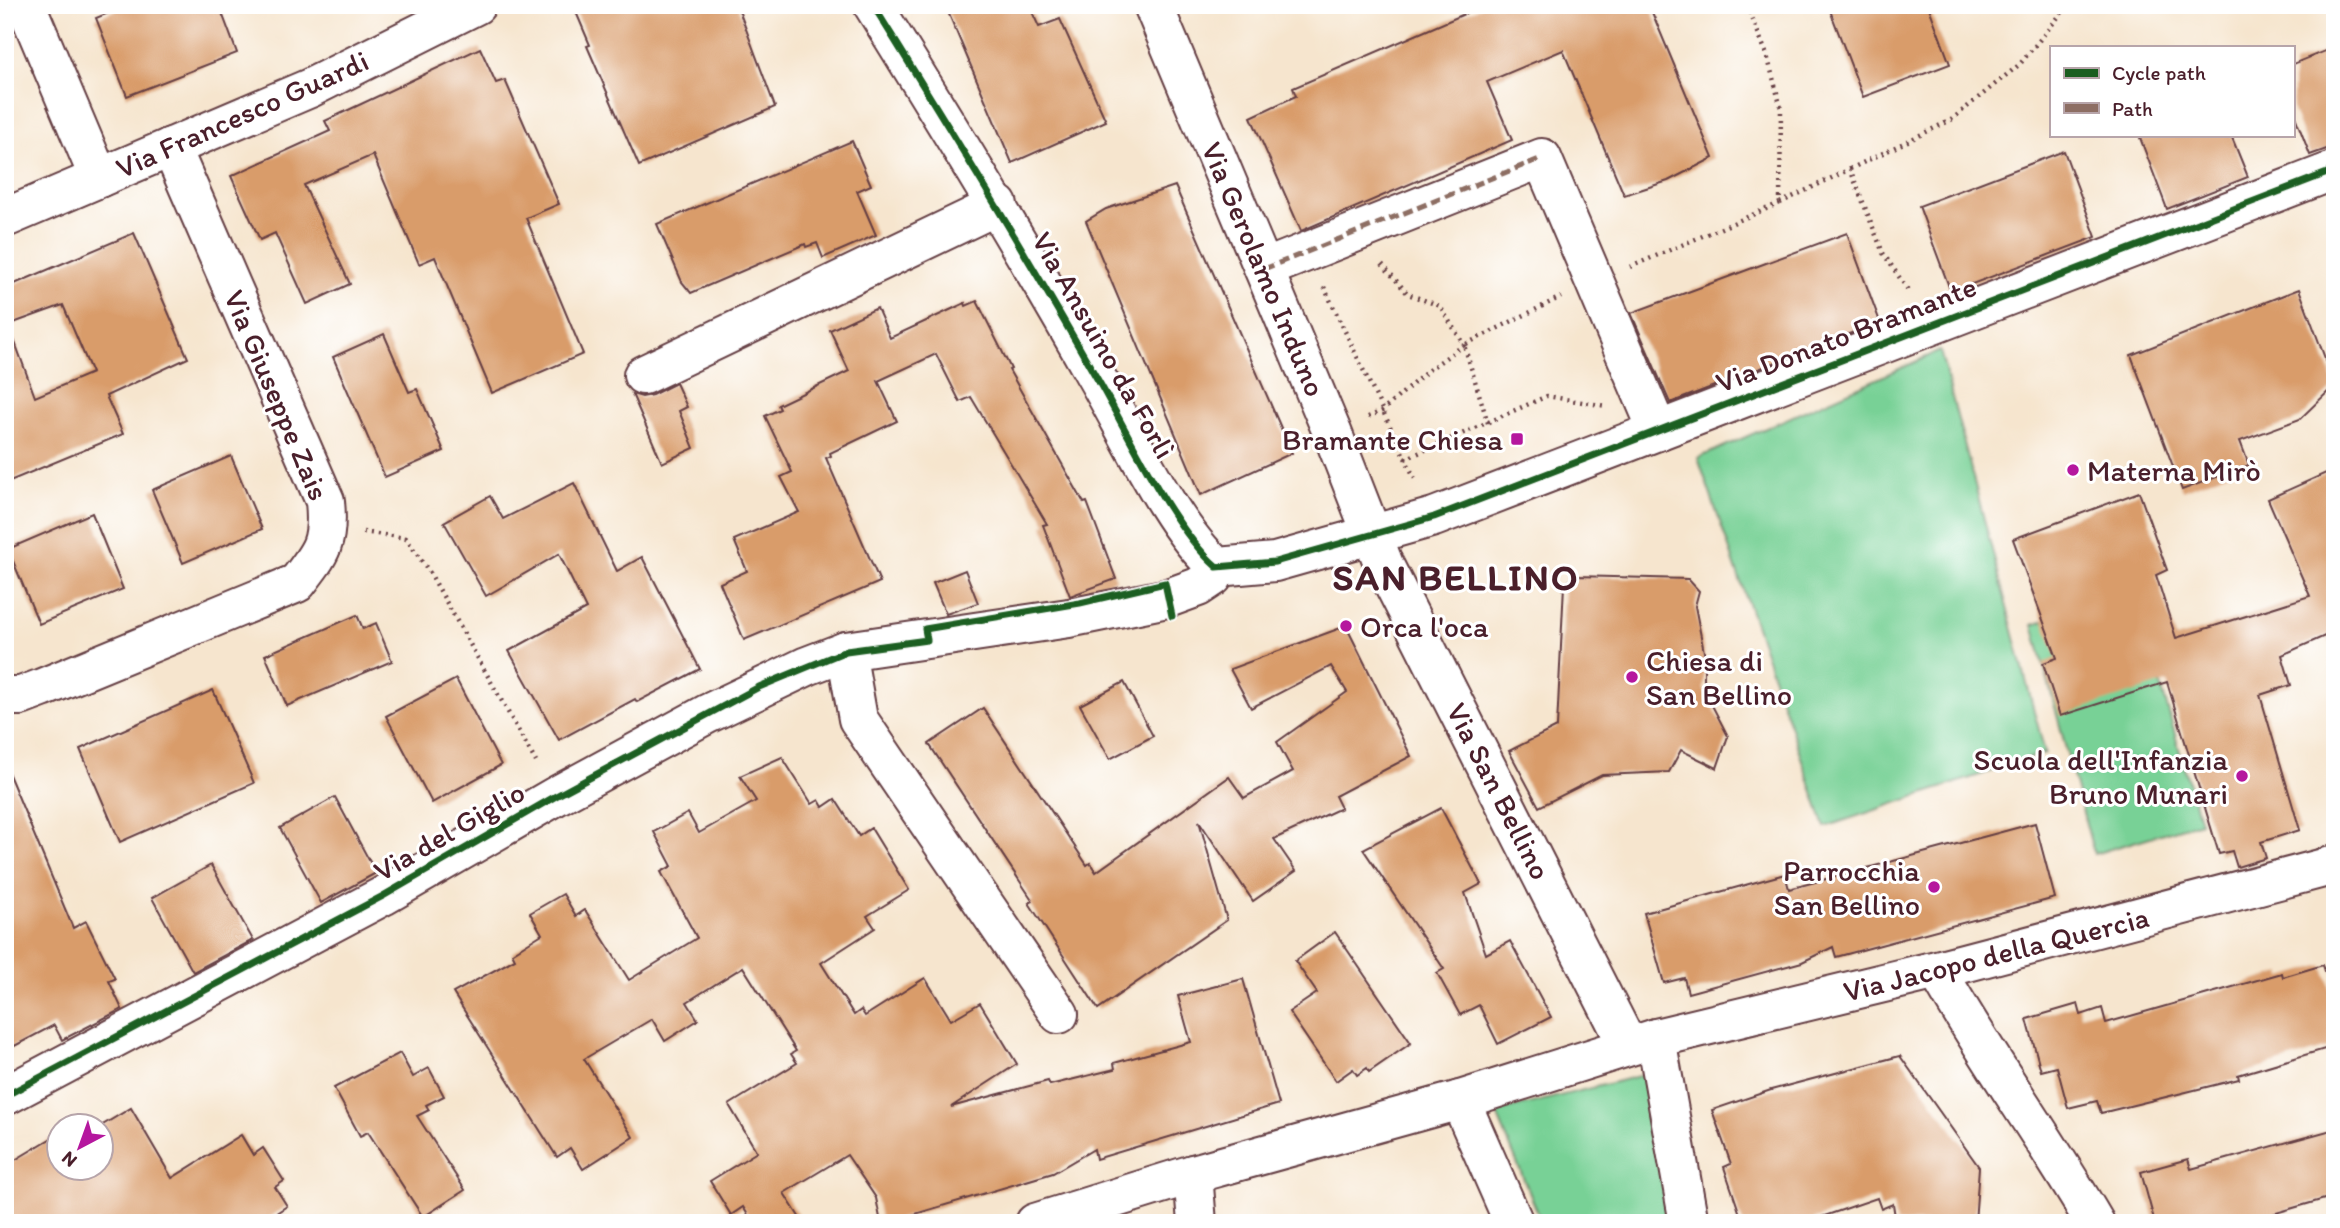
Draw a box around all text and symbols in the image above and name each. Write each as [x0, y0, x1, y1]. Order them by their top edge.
street label: Via Francesco Guardi [110, 42, 374, 186]
legend [2050, 46, 2294, 136]
text: Cycle path [2112, 60, 2206, 85]
text: Path [2112, 96, 2153, 121]
street label: Via Gerolamo Induno [1194, 136, 1334, 402]
street label: Via Ansuino da Forlì [1024, 225, 1184, 465]
street label: Via Donato Bramante [1710, 267, 1982, 401]
street label: Via Giuseppe Zais [216, 284, 338, 506]
place label: Bramante Chiesa [1282, 421, 1503, 458]
marker: Bramante Chiesa [1509, 431, 1525, 447]
place label: Materna Mirò [2087, 452, 2261, 489]
marker: Materna Mirò [2065, 462, 2081, 478]
district label: SAN BELLINO [1332, 555, 1580, 599]
place label: Orca l'oca [1360, 608, 1489, 645]
marker: Orca l'oca [1338, 618, 1354, 634]
place label: Chiesa di San Bellino [1646, 642, 1792, 713]
marker: Chiesa di San Bellino [1624, 669, 1640, 685]
street label: Via San Bellino [1439, 696, 1559, 886]
place label: Scuola dell'Infanzia Bruno Munari [1974, 741, 2228, 812]
marker: Scuola dell'Infanzia Bruno Munari [2234, 768, 2250, 784]
street label: Via del Giglio [367, 773, 531, 889]
place label: Parrocchia San Bellino [1774, 852, 1920, 923]
marker: Parrocchia San Bellino [1926, 879, 1942, 895]
street label: Via Jacopo della Quercia [1839, 898, 2153, 1010]
north arrow [46, 1112, 116, 1182]
text: N [57, 1147, 82, 1172]

